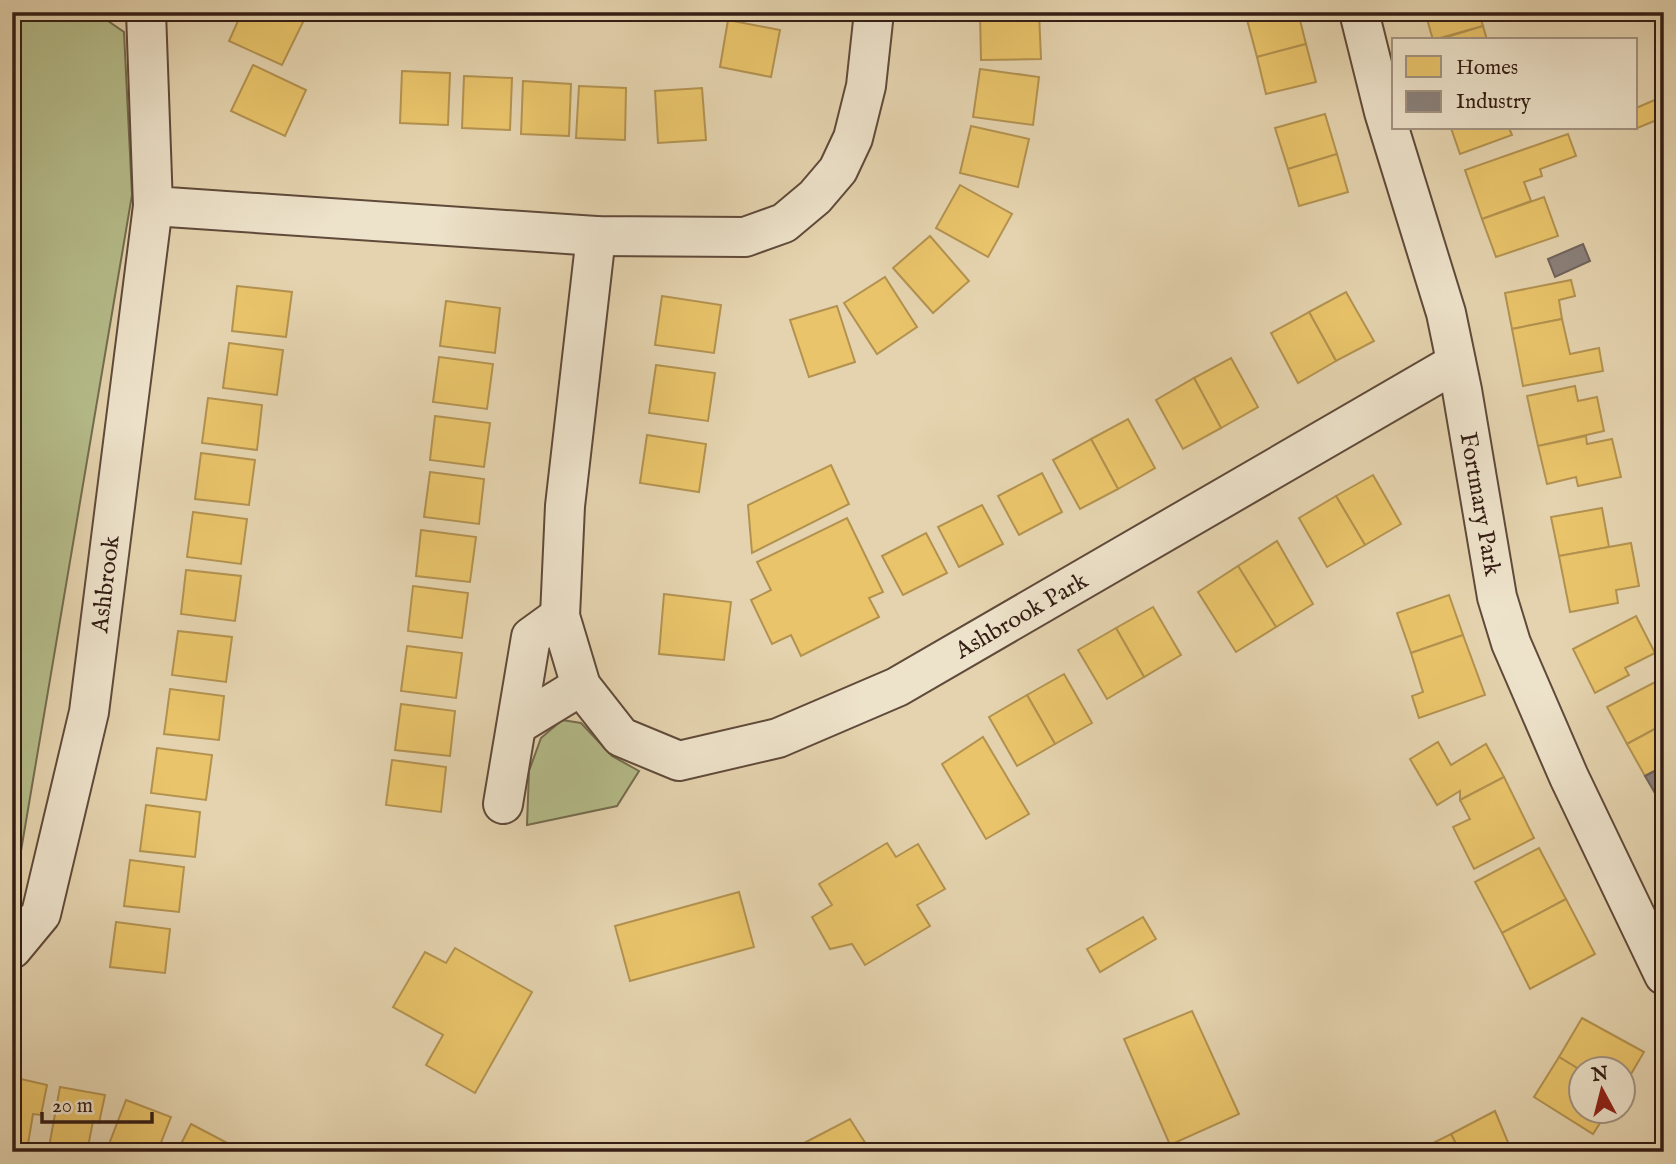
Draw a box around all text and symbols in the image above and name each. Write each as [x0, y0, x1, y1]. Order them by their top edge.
legend [1392, 38, 1638, 130]
text: Homes [1456, 55, 1518, 82]
text: Industry [1456, 89, 1532, 116]
street label: Fortmary Park [1452, 430, 1507, 579]
street label: Ashbrook [85, 534, 128, 636]
street label: Ashbrook Park [949, 566, 1094, 667]
north arrow [1568, 1056, 1638, 1126]
text: N [1590, 1062, 1610, 1088]
scale bar [42, 1080, 152, 1124]
text: 20 m [52, 1093, 93, 1120]

